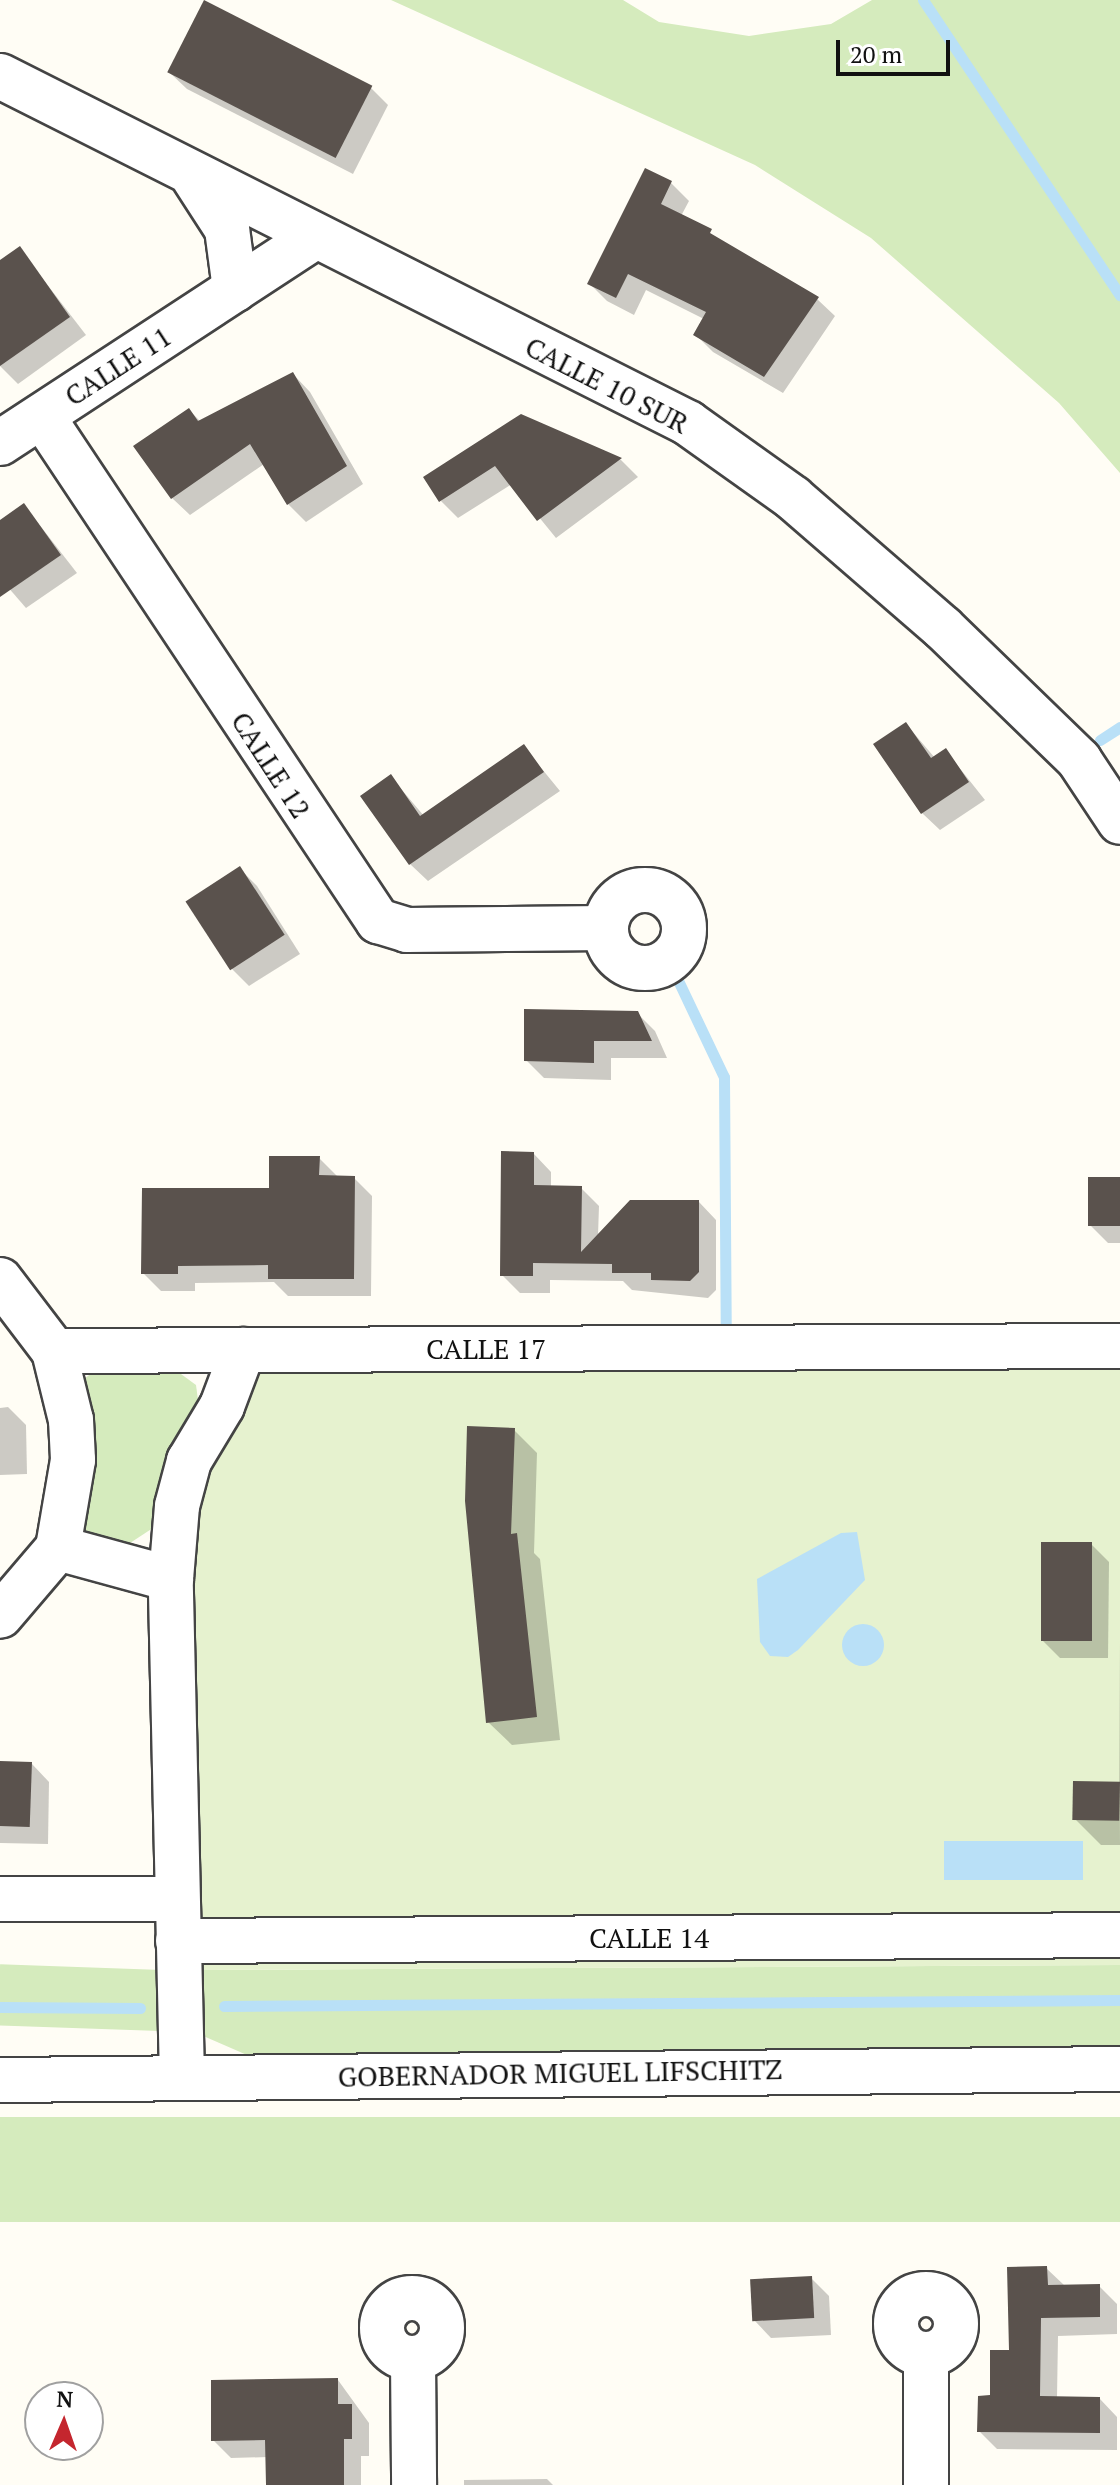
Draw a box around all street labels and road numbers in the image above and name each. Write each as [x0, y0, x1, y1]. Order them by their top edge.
street label: CALLE 11 [58, 319, 178, 413]
street label: CALLE 10 SUR [520, 329, 694, 441]
street label: CALLE 12 [224, 705, 318, 825]
street label: CALLE 17 [426, 1332, 546, 1366]
street label: CALLE 14 [589, 1921, 709, 1955]
street label: GOBERNADOR MIGUEL LIFSCHITZ [337, 2052, 783, 2094]

